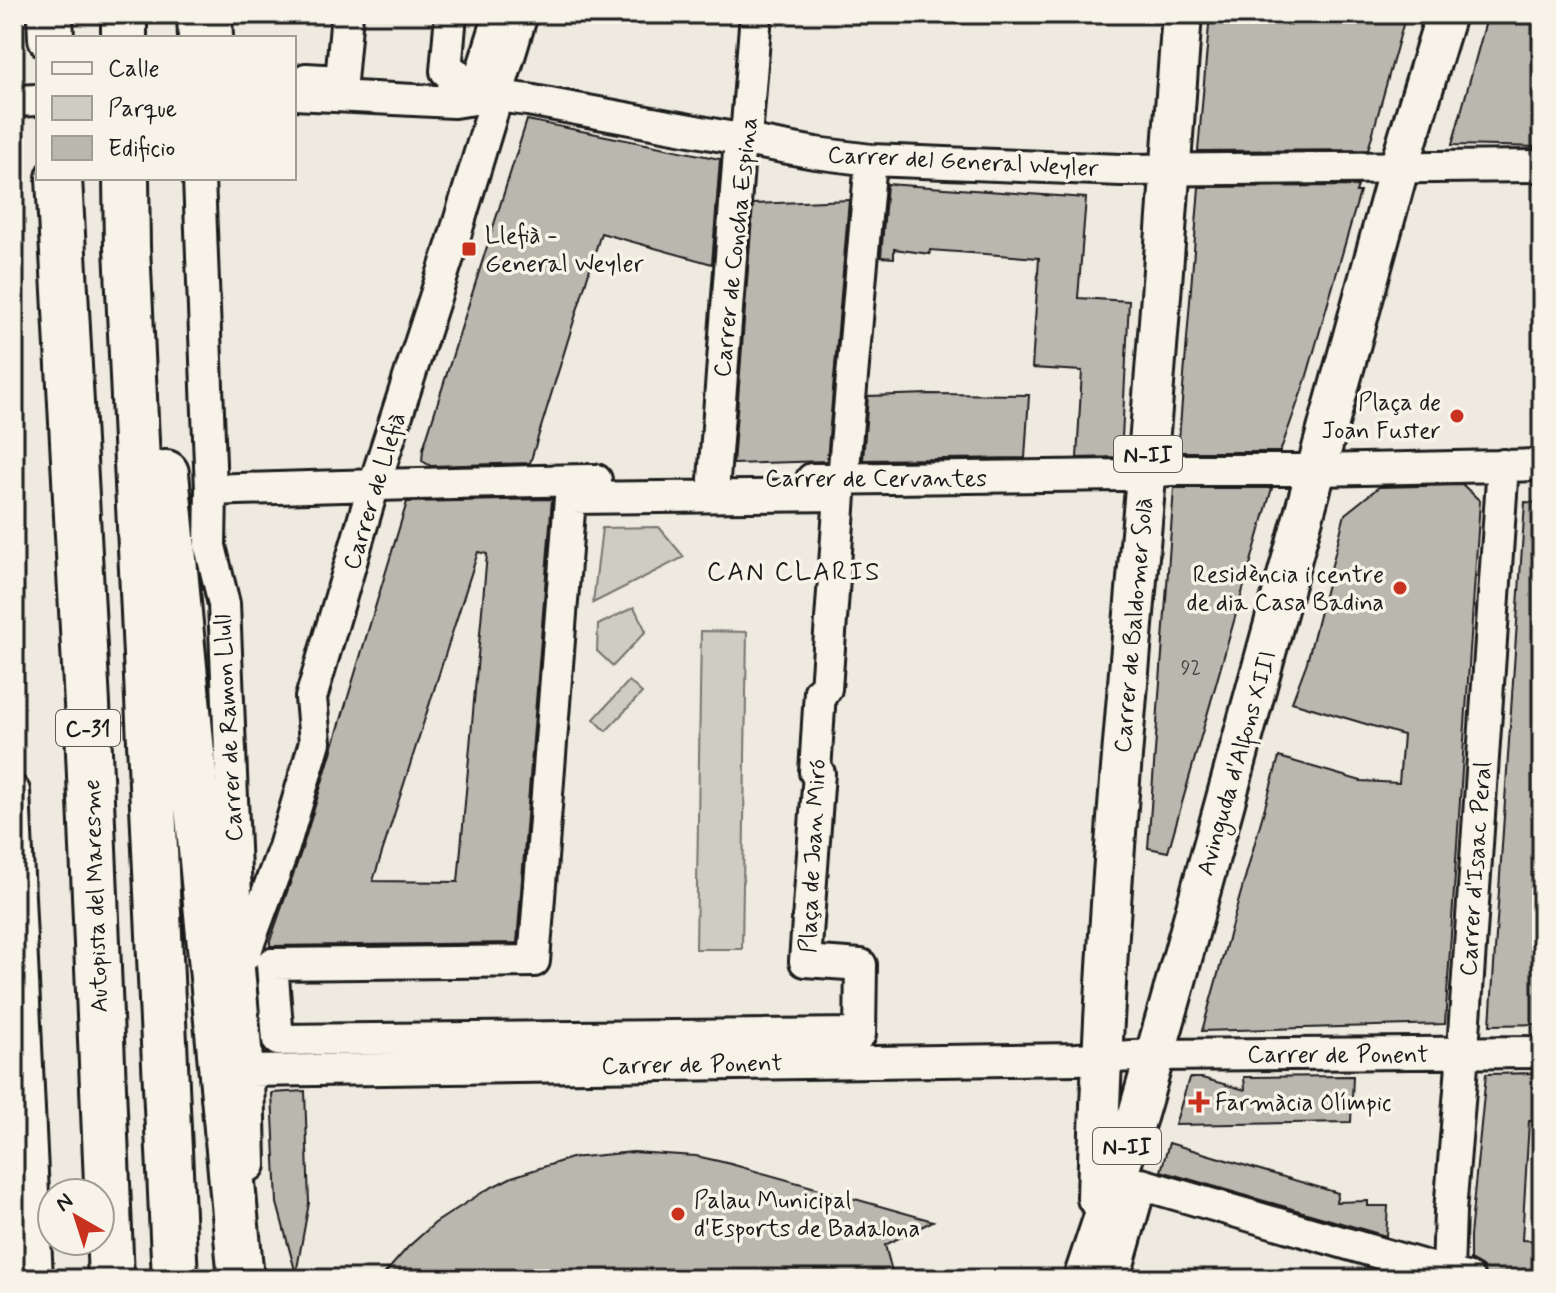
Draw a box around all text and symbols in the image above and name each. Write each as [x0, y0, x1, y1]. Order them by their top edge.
legend [36, 36, 296, 180]
text: Calle [108, 54, 160, 85]
text: Parque [108, 94, 177, 125]
street label: Carrer de Concha Espina [707, 115, 766, 379]
text: Edificio [108, 134, 175, 165]
street label: Carrer del General Weyler [827, 140, 1099, 185]
place label: Llefià - General Weyler [485, 221, 644, 280]
marker: Llefià - General Weyler [460, 240, 478, 258]
place label: Plaça de Joan Fuster [1322, 388, 1441, 447]
marker: Plaça de Joan Fuster [1448, 407, 1466, 425]
street label: Carrer de Llefià [337, 409, 414, 574]
road number: N-II [1114, 436, 1182, 472]
street label: Carrer de Cervantes [765, 464, 987, 495]
street label: Carrer de Baldomer Solà [1108, 496, 1161, 754]
district label: CAN CLARIS [707, 556, 881, 590]
place label: Residència i centre de dia Casa Badina [1187, 560, 1384, 619]
marker: Residència i centre de dia Casa Badina [1391, 579, 1409, 597]
street label: Carrer de Ramon Llull [208, 613, 251, 842]
street label: Avinguda d'Alfons XIII [1190, 647, 1286, 880]
house number: 92 [1181, 655, 1201, 682]
road number: C-31 [56, 710, 120, 746]
street label: Plaça de Joan Miró [793, 758, 834, 954]
street label: Carrer d'Isaac Peral [1454, 761, 1499, 977]
street label: Autopista del Maresme [77, 779, 116, 1013]
street label: Carrer de Ponent [1247, 1040, 1429, 1071]
street label: Carrer de Ponent [601, 1048, 783, 1083]
place label: Farmàcia Olímpic [1215, 1088, 1392, 1119]
marker: Farmàcia Olímpic [1190, 1093, 1208, 1111]
road number: N-II [1093, 1128, 1161, 1164]
north arrow [36, 1177, 116, 1257]
place label: Palau Municipal d'Esports de Badalona [694, 1186, 920, 1245]
text: N [50, 1188, 79, 1219]
marker: Palau Municipal d'Esports de Badalona [669, 1205, 687, 1223]

